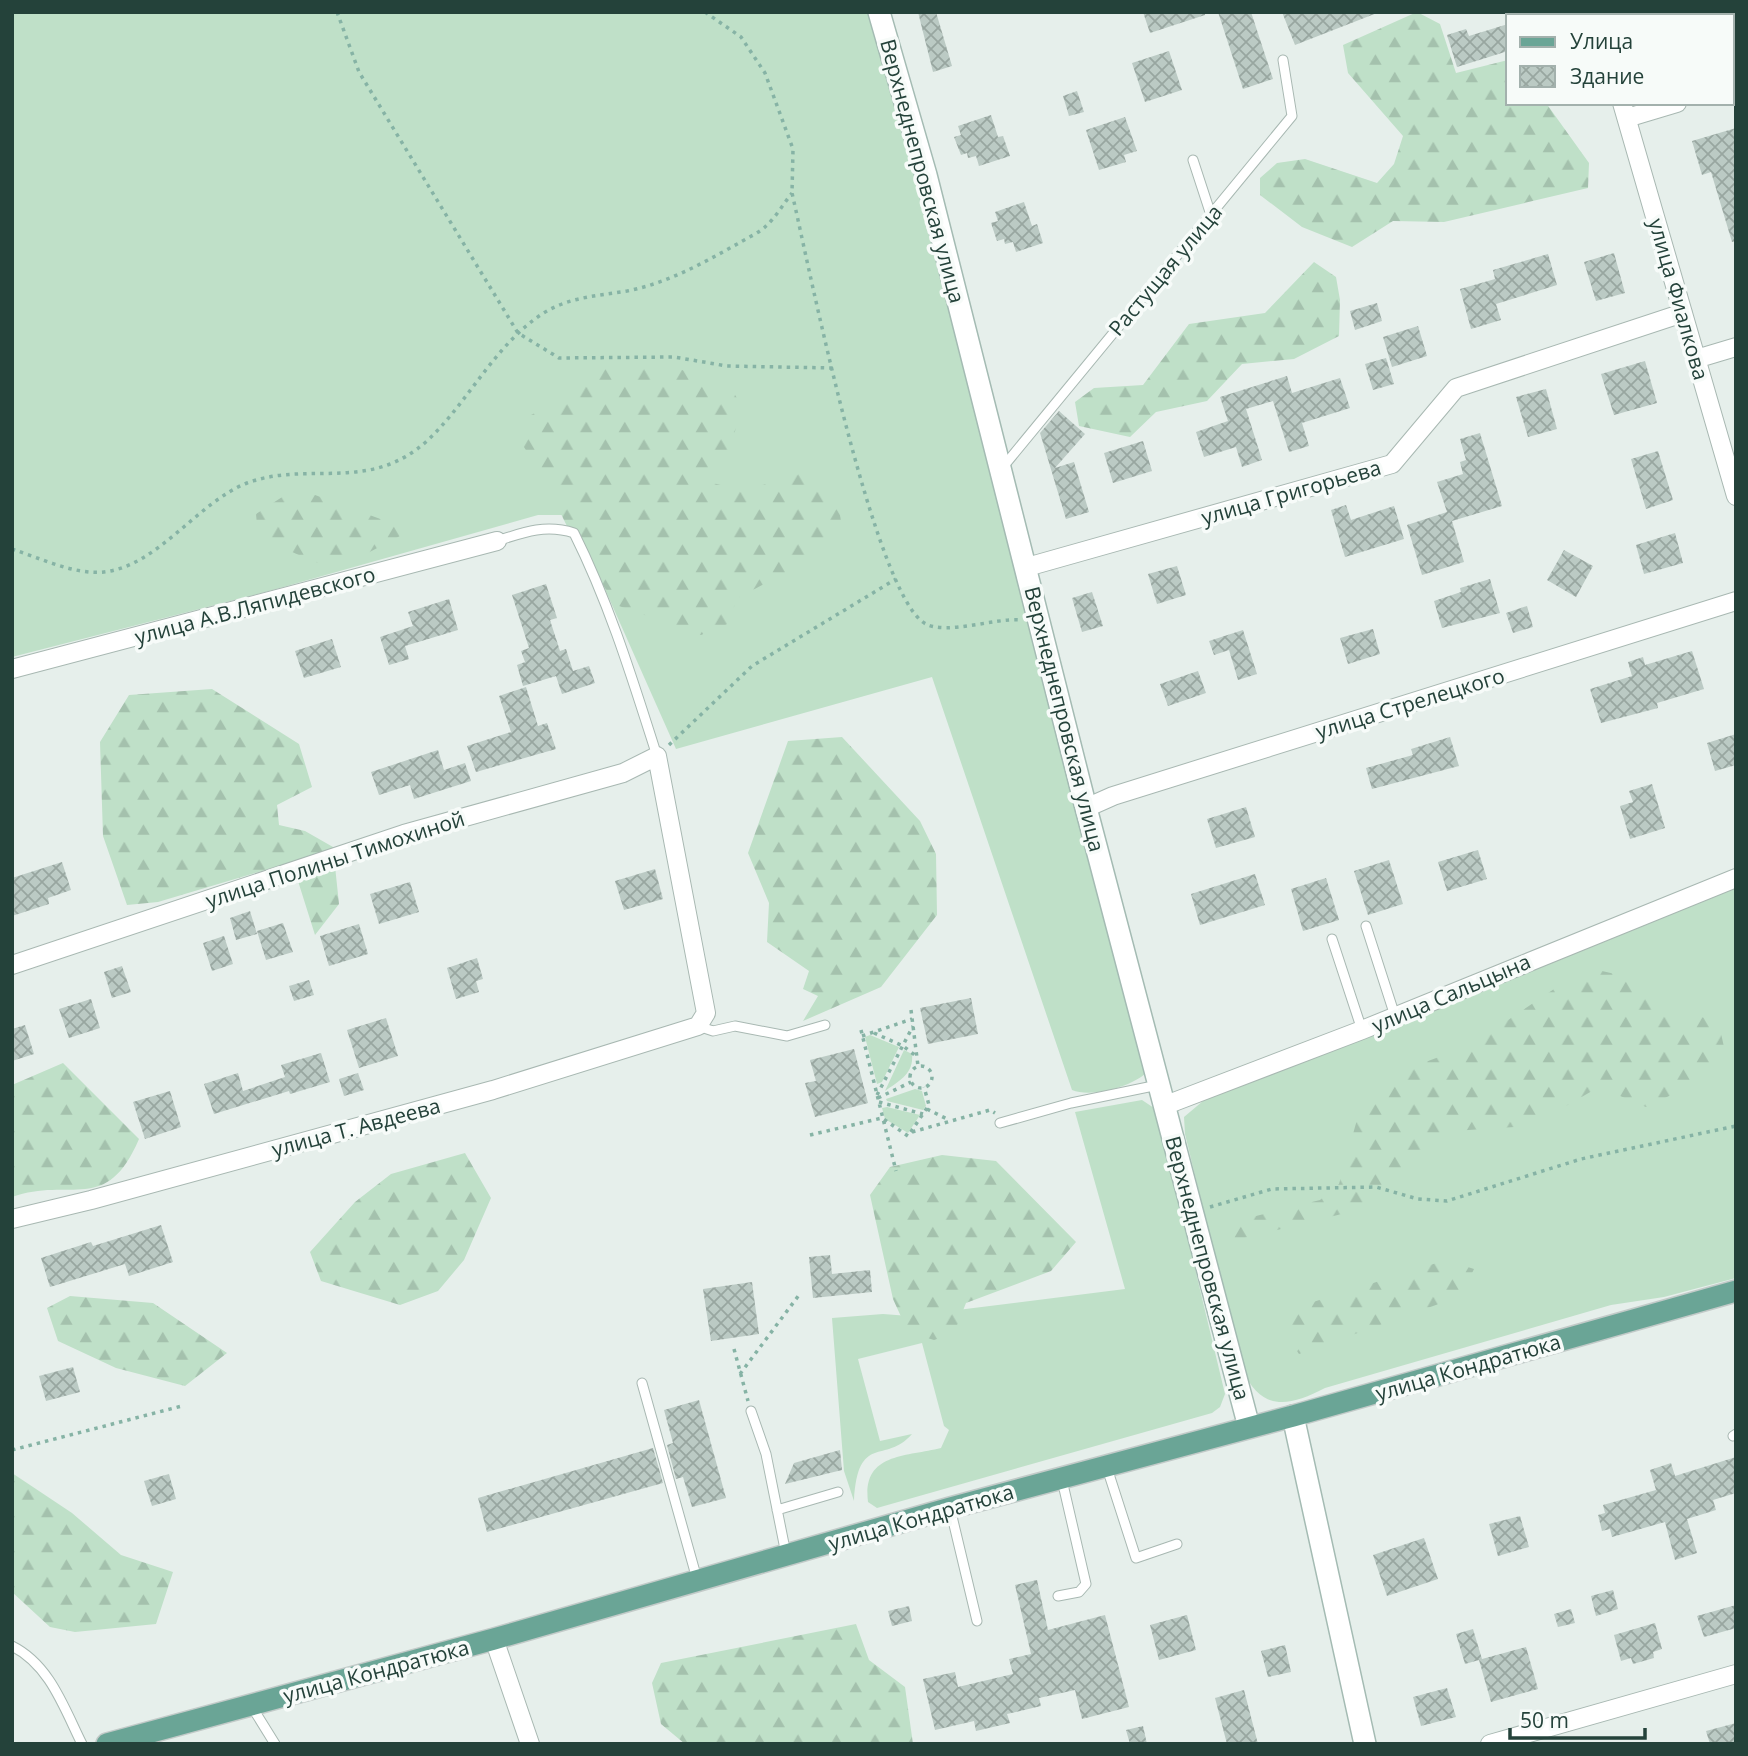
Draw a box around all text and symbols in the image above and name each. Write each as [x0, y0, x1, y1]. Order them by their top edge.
legend [1506, 14, 1734, 105]
text: Улица [1570, 27, 1633, 55]
street label: Верхнеднепровская улица [874, 36, 972, 306]
text: Здание [1570, 62, 1644, 90]
street label: Растущая улица [1102, 199, 1228, 341]
street label: улица Фиалкова [1643, 215, 1715, 383]
street label: улица Григорьева [1198, 453, 1384, 531]
street label: улица А.В.Ляпидевского [132, 559, 378, 651]
street label: Верхнеднепровская улица [1018, 583, 1112, 855]
street label: улица Стрелецкого [1312, 661, 1508, 745]
street label: улица Полины Тимохиной [202, 804, 468, 914]
street label: улица Сальцына [1367, 947, 1535, 1039]
street label: улица Т. Авдеева [269, 1091, 443, 1163]
street label: Верхнеднепровская улица [1159, 1133, 1257, 1403]
street label: улица Кондратюка [1372, 1327, 1564, 1407]
street label: улица Кондратюка [825, 1477, 1017, 1557]
street label: улица Кондратюка [280, 1633, 472, 1709]
scale bar [1510, 1696, 1645, 1740]
text: 50 m [1520, 1706, 1569, 1734]

